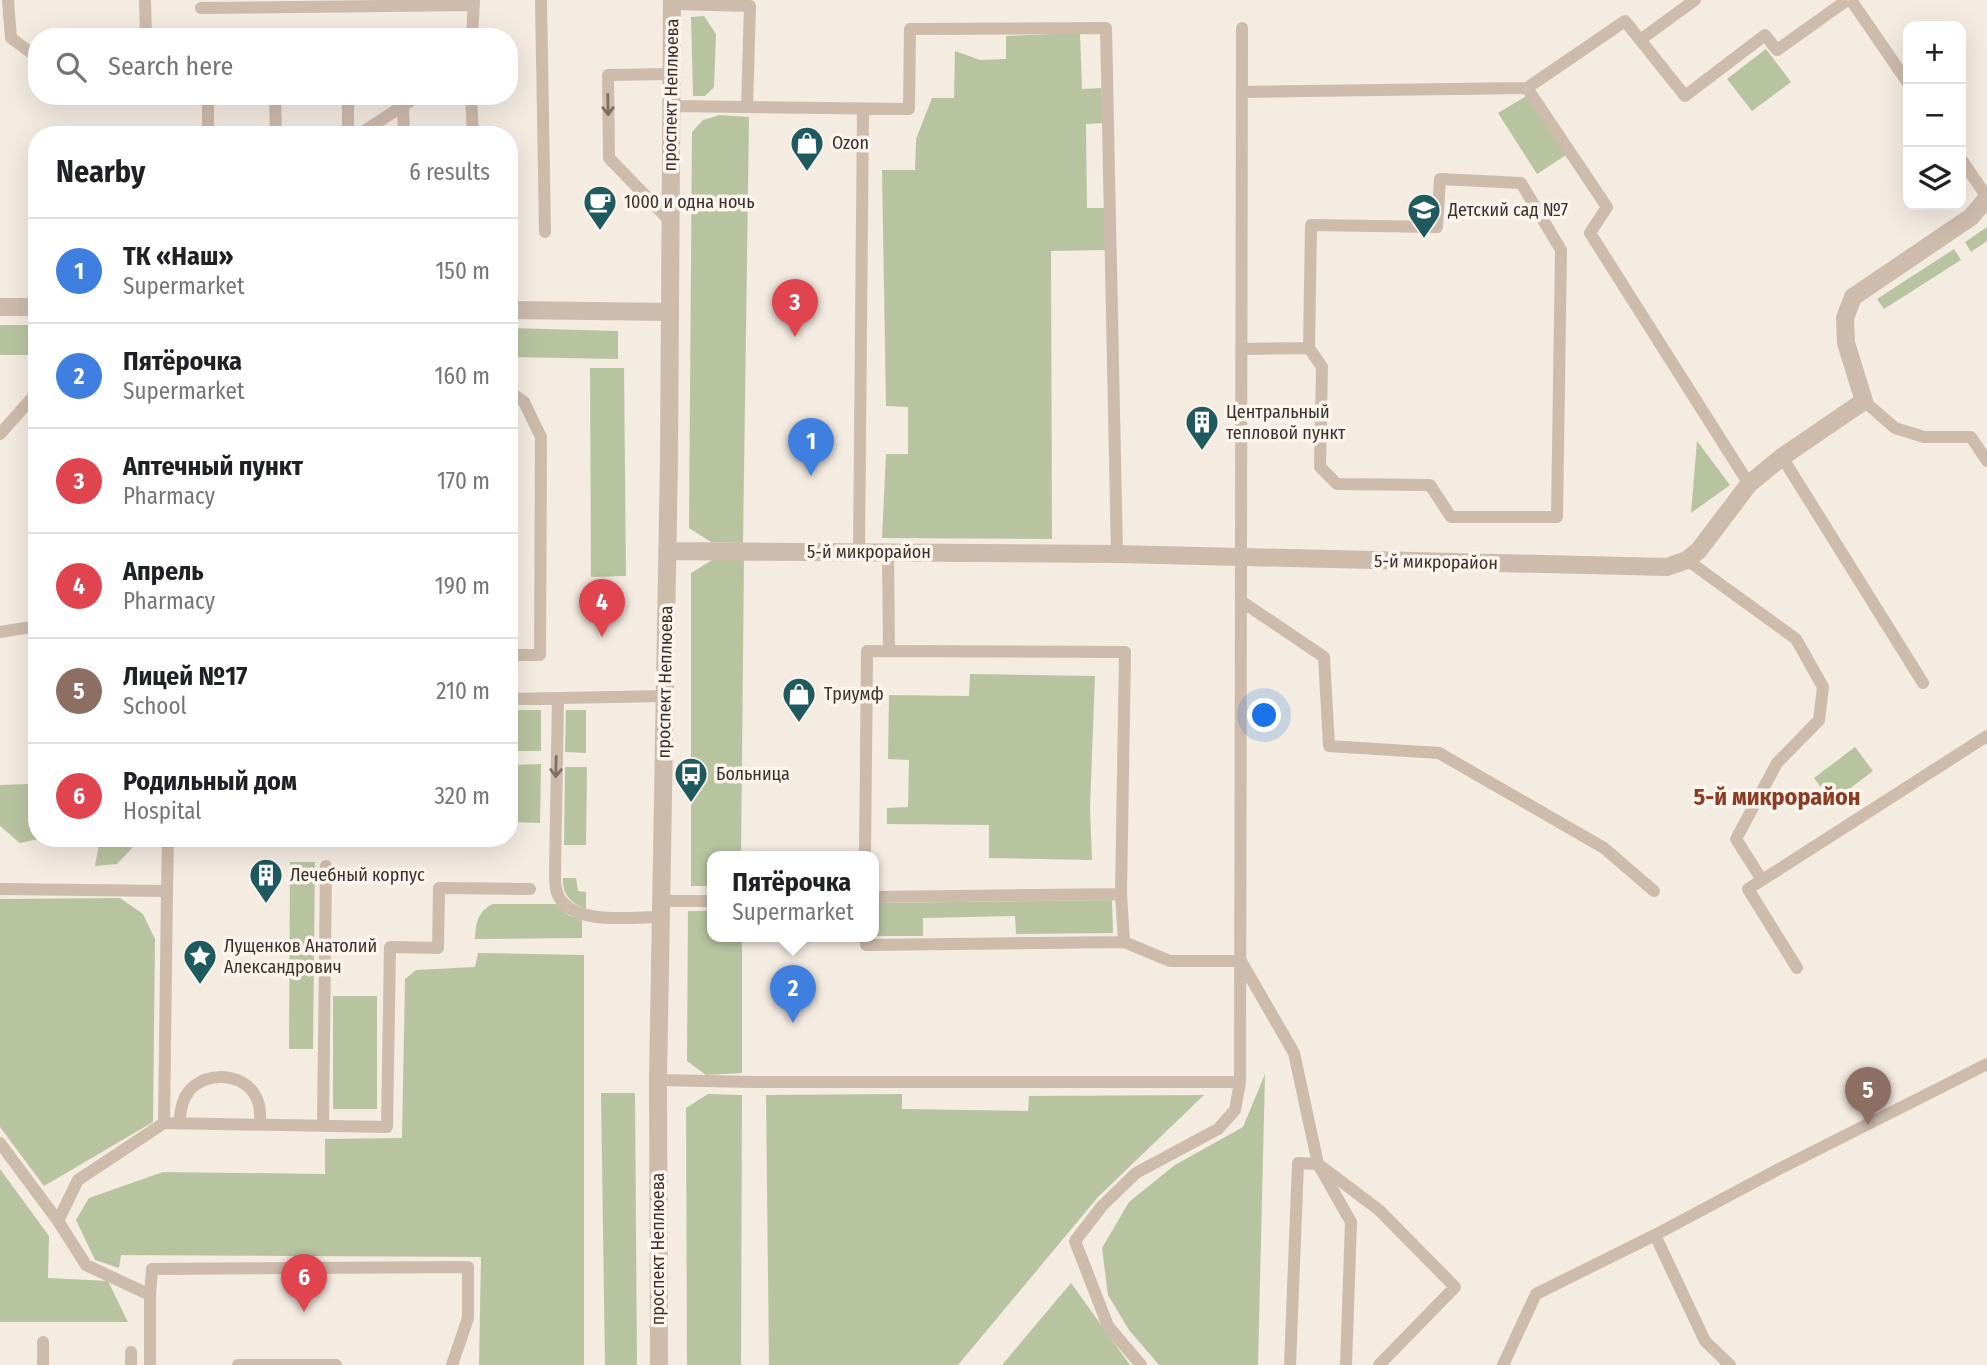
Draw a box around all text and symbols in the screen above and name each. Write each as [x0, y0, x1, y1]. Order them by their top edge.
street label: проспект Неплюева [659, 18, 683, 172]
map controls [1903, 21, 1966, 210]
button: + [1903, 21, 1966, 84]
search box [28, 28, 518, 105]
icon: search [52, 48, 90, 86]
text: Search here [108, 51, 233, 82]
button: − [1903, 84, 1966, 147]
one-way arrow [601, 93, 615, 116]
shop icon: Ozon [788, 124, 826, 173]
place label: Ozon [832, 132, 869, 154]
button: layers [1903, 147, 1966, 210]
text: Nearby [56, 154, 145, 190]
text: 6 results [409, 158, 490, 186]
cafe icon: 1000 и одна ночь [581, 183, 619, 232]
place label: 1000 и одна ночь [624, 191, 755, 213]
school or university icon: Детский сад №7 [1405, 191, 1443, 240]
place label: Детский сад №7 [1447, 199, 1568, 221]
text: ТК «Наш» [123, 241, 234, 272]
text: 1 [74, 257, 84, 285]
text: 150 m [435, 257, 490, 285]
text: Supermarket [123, 272, 244, 300]
pin: 3 [772, 279, 818, 337]
text: Пятёрочка [123, 346, 242, 377]
text: 2 [74, 362, 84, 390]
text: 160 m [435, 362, 490, 390]
text: Supermarket [123, 377, 244, 405]
place label: Центральный тепловой пункт [1226, 401, 1346, 444]
building icon: Центральный тепловой пункт [1183, 403, 1221, 452]
pin: 1 [788, 418, 834, 476]
text: Аптечный пункт [123, 451, 303, 482]
text: 3 [74, 467, 84, 495]
text: 170 m [437, 467, 490, 495]
text: Pharmacy [123, 482, 215, 510]
street label: 5-й микрорайон [807, 541, 931, 563]
street label: 5-й микрорайон [1374, 550, 1498, 574]
text: Апрель [123, 556, 204, 587]
text: 4 [73, 572, 85, 600]
text: 190 m [435, 572, 490, 600]
pin: 4 [579, 579, 625, 637]
text: Pharmacy [123, 587, 215, 615]
street label: проспект Неплюева [653, 605, 677, 759]
text: Лицей №17 [123, 661, 247, 692]
shop icon: Триумф [780, 675, 818, 724]
text: 5 [73, 677, 85, 705]
text: 210 m [436, 677, 490, 705]
place label: Триумф [824, 683, 884, 705]
text: School [123, 692, 187, 720]
your location [1247, 698, 1281, 732]
bus stop icon: Больница [672, 755, 710, 804]
one-way arrow [549, 756, 563, 779]
place label: Больница [716, 763, 790, 785]
text: Родильный дом [123, 766, 297, 797]
text: 6 [73, 782, 85, 810]
text: 320 m [435, 782, 490, 810]
district label: 5-й микрорайон [1693, 783, 1861, 811]
text: Hospital [123, 797, 201, 825]
popup [707, 851, 879, 942]
building icon: Лечебный корпус [247, 856, 285, 905]
place label: Лечебный корпус [290, 864, 425, 886]
text: Пятёрочка [732, 867, 851, 898]
text: Supermarket [732, 898, 854, 926]
place label: Лущенков Анатолий Александрович [224, 935, 377, 978]
place icon: Лущенков Анатолий Александрович [181, 937, 219, 986]
pin: 2 [770, 965, 816, 1023]
pin: 5 [1845, 1067, 1891, 1125]
street label: проспект Неплюева [647, 1173, 669, 1325]
pin: 6 [281, 1254, 327, 1312]

